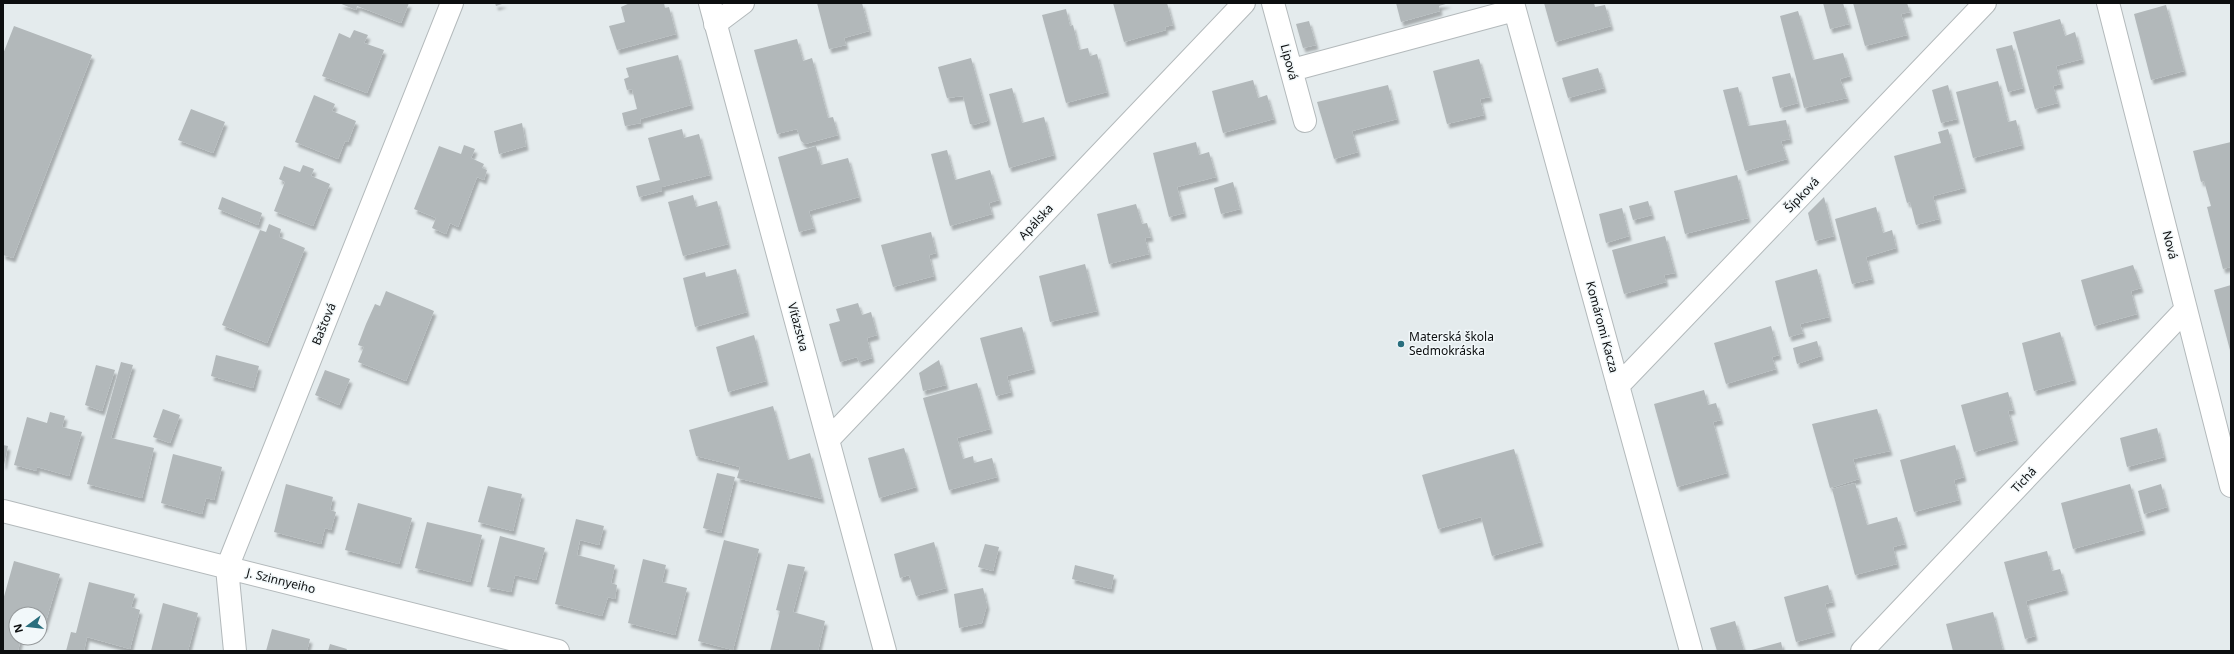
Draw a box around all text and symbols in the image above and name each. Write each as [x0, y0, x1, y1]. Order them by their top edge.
street label: Lipová [1277, 42, 1302, 82]
street label: Šípková [1780, 173, 1823, 216]
street label: Apálska [1014, 200, 1057, 243]
street label: Nová [2159, 229, 2182, 261]
street label: Komáromi Kacza [1582, 279, 1623, 375]
street label: Baštová [307, 300, 340, 348]
street label: Víťazstva [784, 301, 813, 353]
place label: Materská škola Sedmokráska [1409, 328, 1494, 359]
marker: Materská škola Sedmokráska [1396, 339, 1406, 349]
street label: Tichá [2007, 463, 2040, 496]
street label: J. Szinnyeiho [244, 564, 317, 597]
north arrow [8, 606, 48, 646]
text: N [9, 622, 26, 635]

